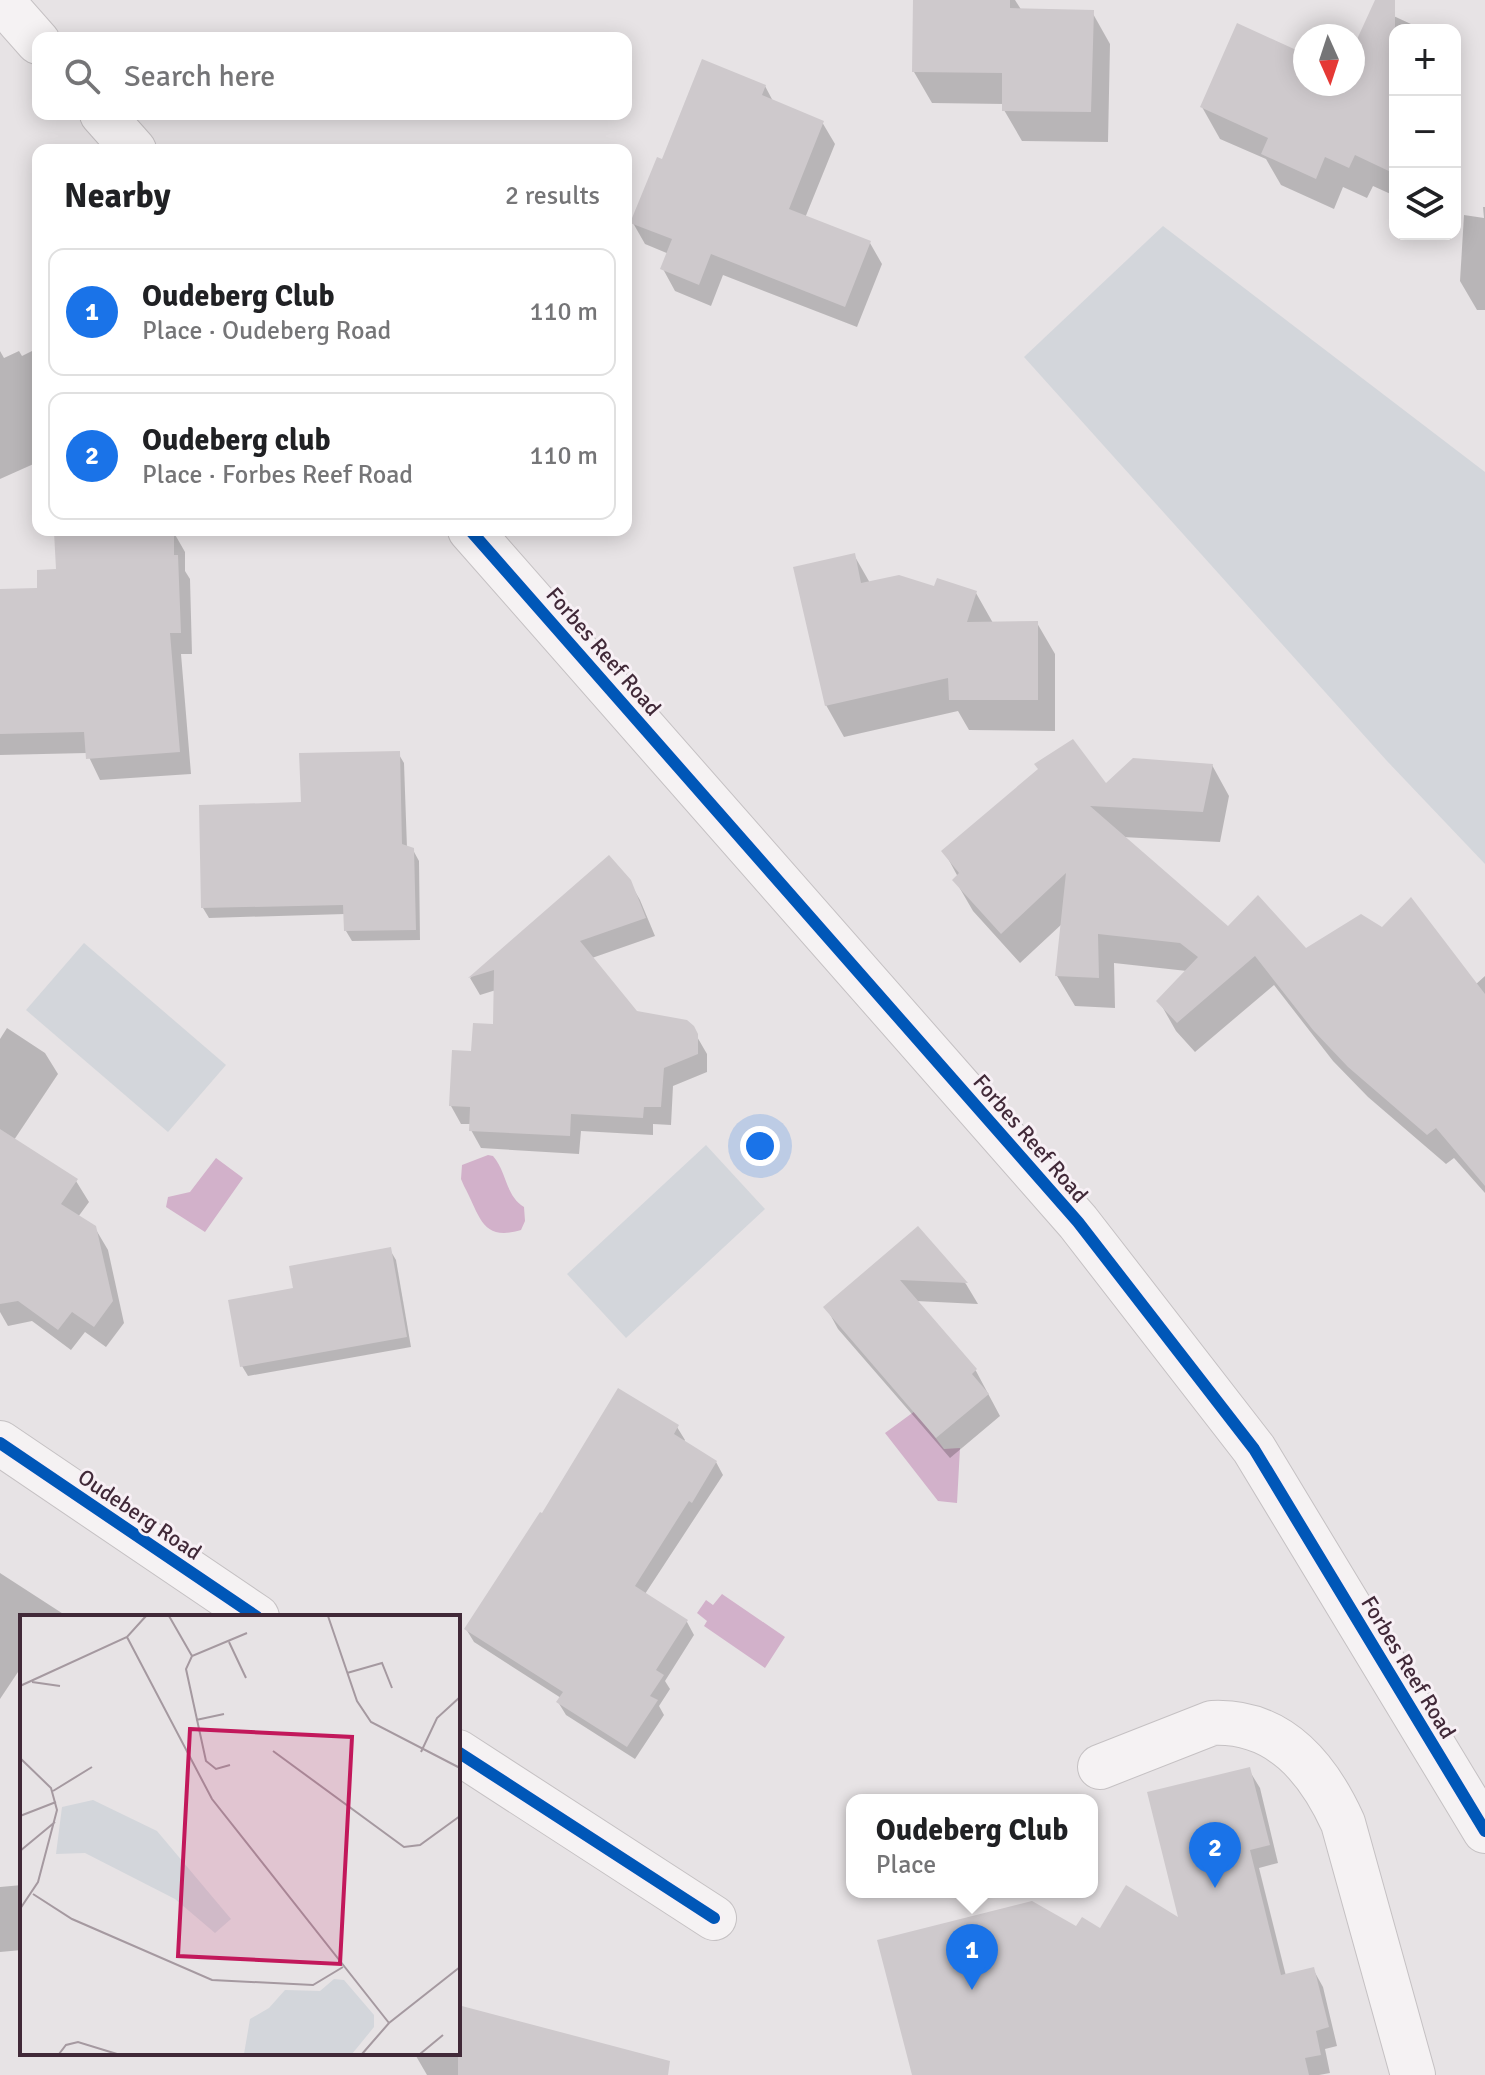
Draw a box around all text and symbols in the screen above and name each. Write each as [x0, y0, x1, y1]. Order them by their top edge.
north arrow [1293, 24, 1365, 96]
map controls [1389, 24, 1461, 240]
button: + [1389, 24, 1461, 96]
search box [32, 32, 632, 120]
icon: search [60, 54, 104, 98]
text: Search here [124, 58, 275, 95]
button: − [1389, 96, 1461, 168]
button: layers [1389, 168, 1461, 240]
text: Nearby [64, 175, 171, 217]
text: 2 results [505, 180, 600, 212]
text: Oudeberg Club [142, 278, 334, 315]
text: 1 [85, 296, 99, 328]
text: 110 m [529, 296, 598, 328]
text: Place · Oudeberg Road [142, 315, 391, 347]
text: Oudeberg club [142, 422, 330, 459]
text: 2 [85, 440, 99, 472]
text: 110 m [529, 440, 598, 472]
text: Place · Forbes Reef Road [142, 459, 413, 491]
street label: Forbes Reef Road [540, 581, 667, 721]
street label: Forbes Reef Road [967, 1068, 1094, 1208]
your location [740, 1126, 780, 1166]
street label: Oudeberg Road [73, 1463, 207, 1566]
street label: Forbes Reef Road [1355, 1591, 1462, 1744]
inset map [20, 1615, 460, 2055]
popup [846, 1794, 1098, 1898]
text: Oudeberg Club [876, 1812, 1068, 1849]
pin: 2 [1189, 1822, 1241, 1888]
text: Place [876, 1849, 936, 1881]
pin: 1 [946, 1924, 998, 1990]

